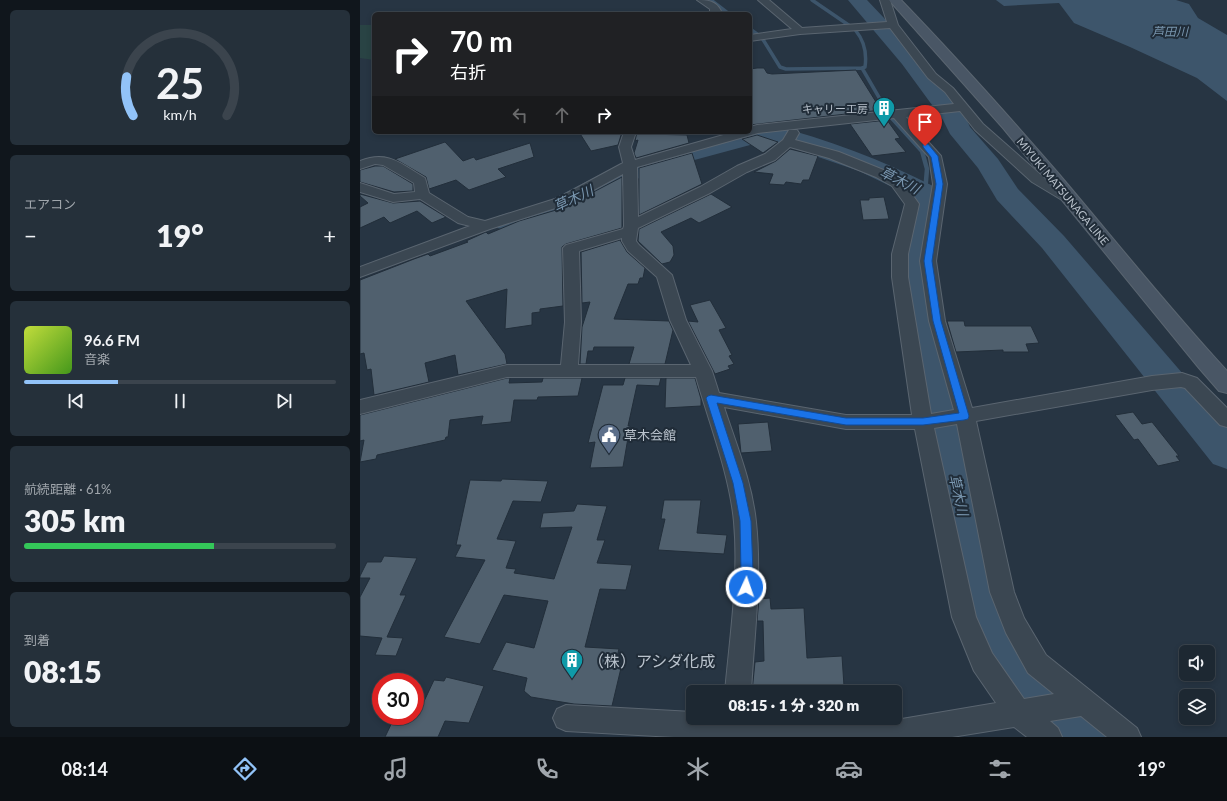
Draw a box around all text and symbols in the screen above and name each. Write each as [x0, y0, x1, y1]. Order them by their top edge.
text: 70 m [450, 24, 513, 58]
water label: 芦田川 [1152, 24, 1190, 39]
icon: right [384, 28, 436, 80]
text: 25 [156, 58, 204, 108]
text: 右折 [450, 61, 486, 83]
building icon: キャリー工房 [871, 95, 897, 128]
place label: キャリー工房 [802, 102, 868, 115]
icon: left [509, 104, 531, 126]
icon: ahead [551, 104, 573, 126]
icon: right [593, 104, 615, 126]
text: km/h [163, 105, 197, 122]
pin [908, 105, 942, 146]
icon: arrive [914, 111, 936, 133]
street label: MIYUKI MATSUNAGA LINE [1014, 135, 1112, 247]
water label: 草木川 [877, 163, 924, 198]
water label: 草木川 [550, 181, 597, 215]
text: エアコン [24, 196, 76, 212]
text: 19° [156, 217, 204, 253]
text: − [24, 222, 37, 249]
text: + [323, 222, 336, 249]
text: 96.6 FM [84, 331, 140, 349]
text: 音楽 [84, 351, 110, 367]
icon: previous [65, 390, 87, 412]
icon: pause [169, 390, 191, 412]
icon: next [273, 390, 295, 412]
public building icon: 草木会館 [596, 422, 622, 455]
place label: 草木会館 [624, 427, 676, 443]
water label: 草木川 [946, 473, 972, 519]
text: 航続距離 · 61% [24, 481, 112, 497]
text: 305 km [24, 502, 125, 538]
position arrow [725, 566, 767, 608]
text: 到着 [24, 632, 50, 648]
map controls [1179, 645, 1215, 725]
button: sound [1179, 645, 1215, 681]
building icon: （株）アシダ化成 [559, 647, 585, 680]
place label: （株）アシダ化成 [588, 651, 715, 670]
text: 08:15 [24, 653, 102, 689]
speed limit sign: 30 [372, 673, 424, 725]
button: layers [1179, 689, 1215, 725]
text: 08:15 · 1 分 · 320 m [729, 696, 859, 714]
icon: directions [231, 755, 259, 783]
icon: music [382, 755, 410, 783]
icon: phone [533, 755, 561, 783]
icon: climate [684, 755, 712, 783]
icon: car [835, 755, 863, 783]
icon: filters [986, 755, 1014, 783]
text: 08:14 [62, 758, 108, 780]
text: 19° [1137, 758, 1165, 780]

